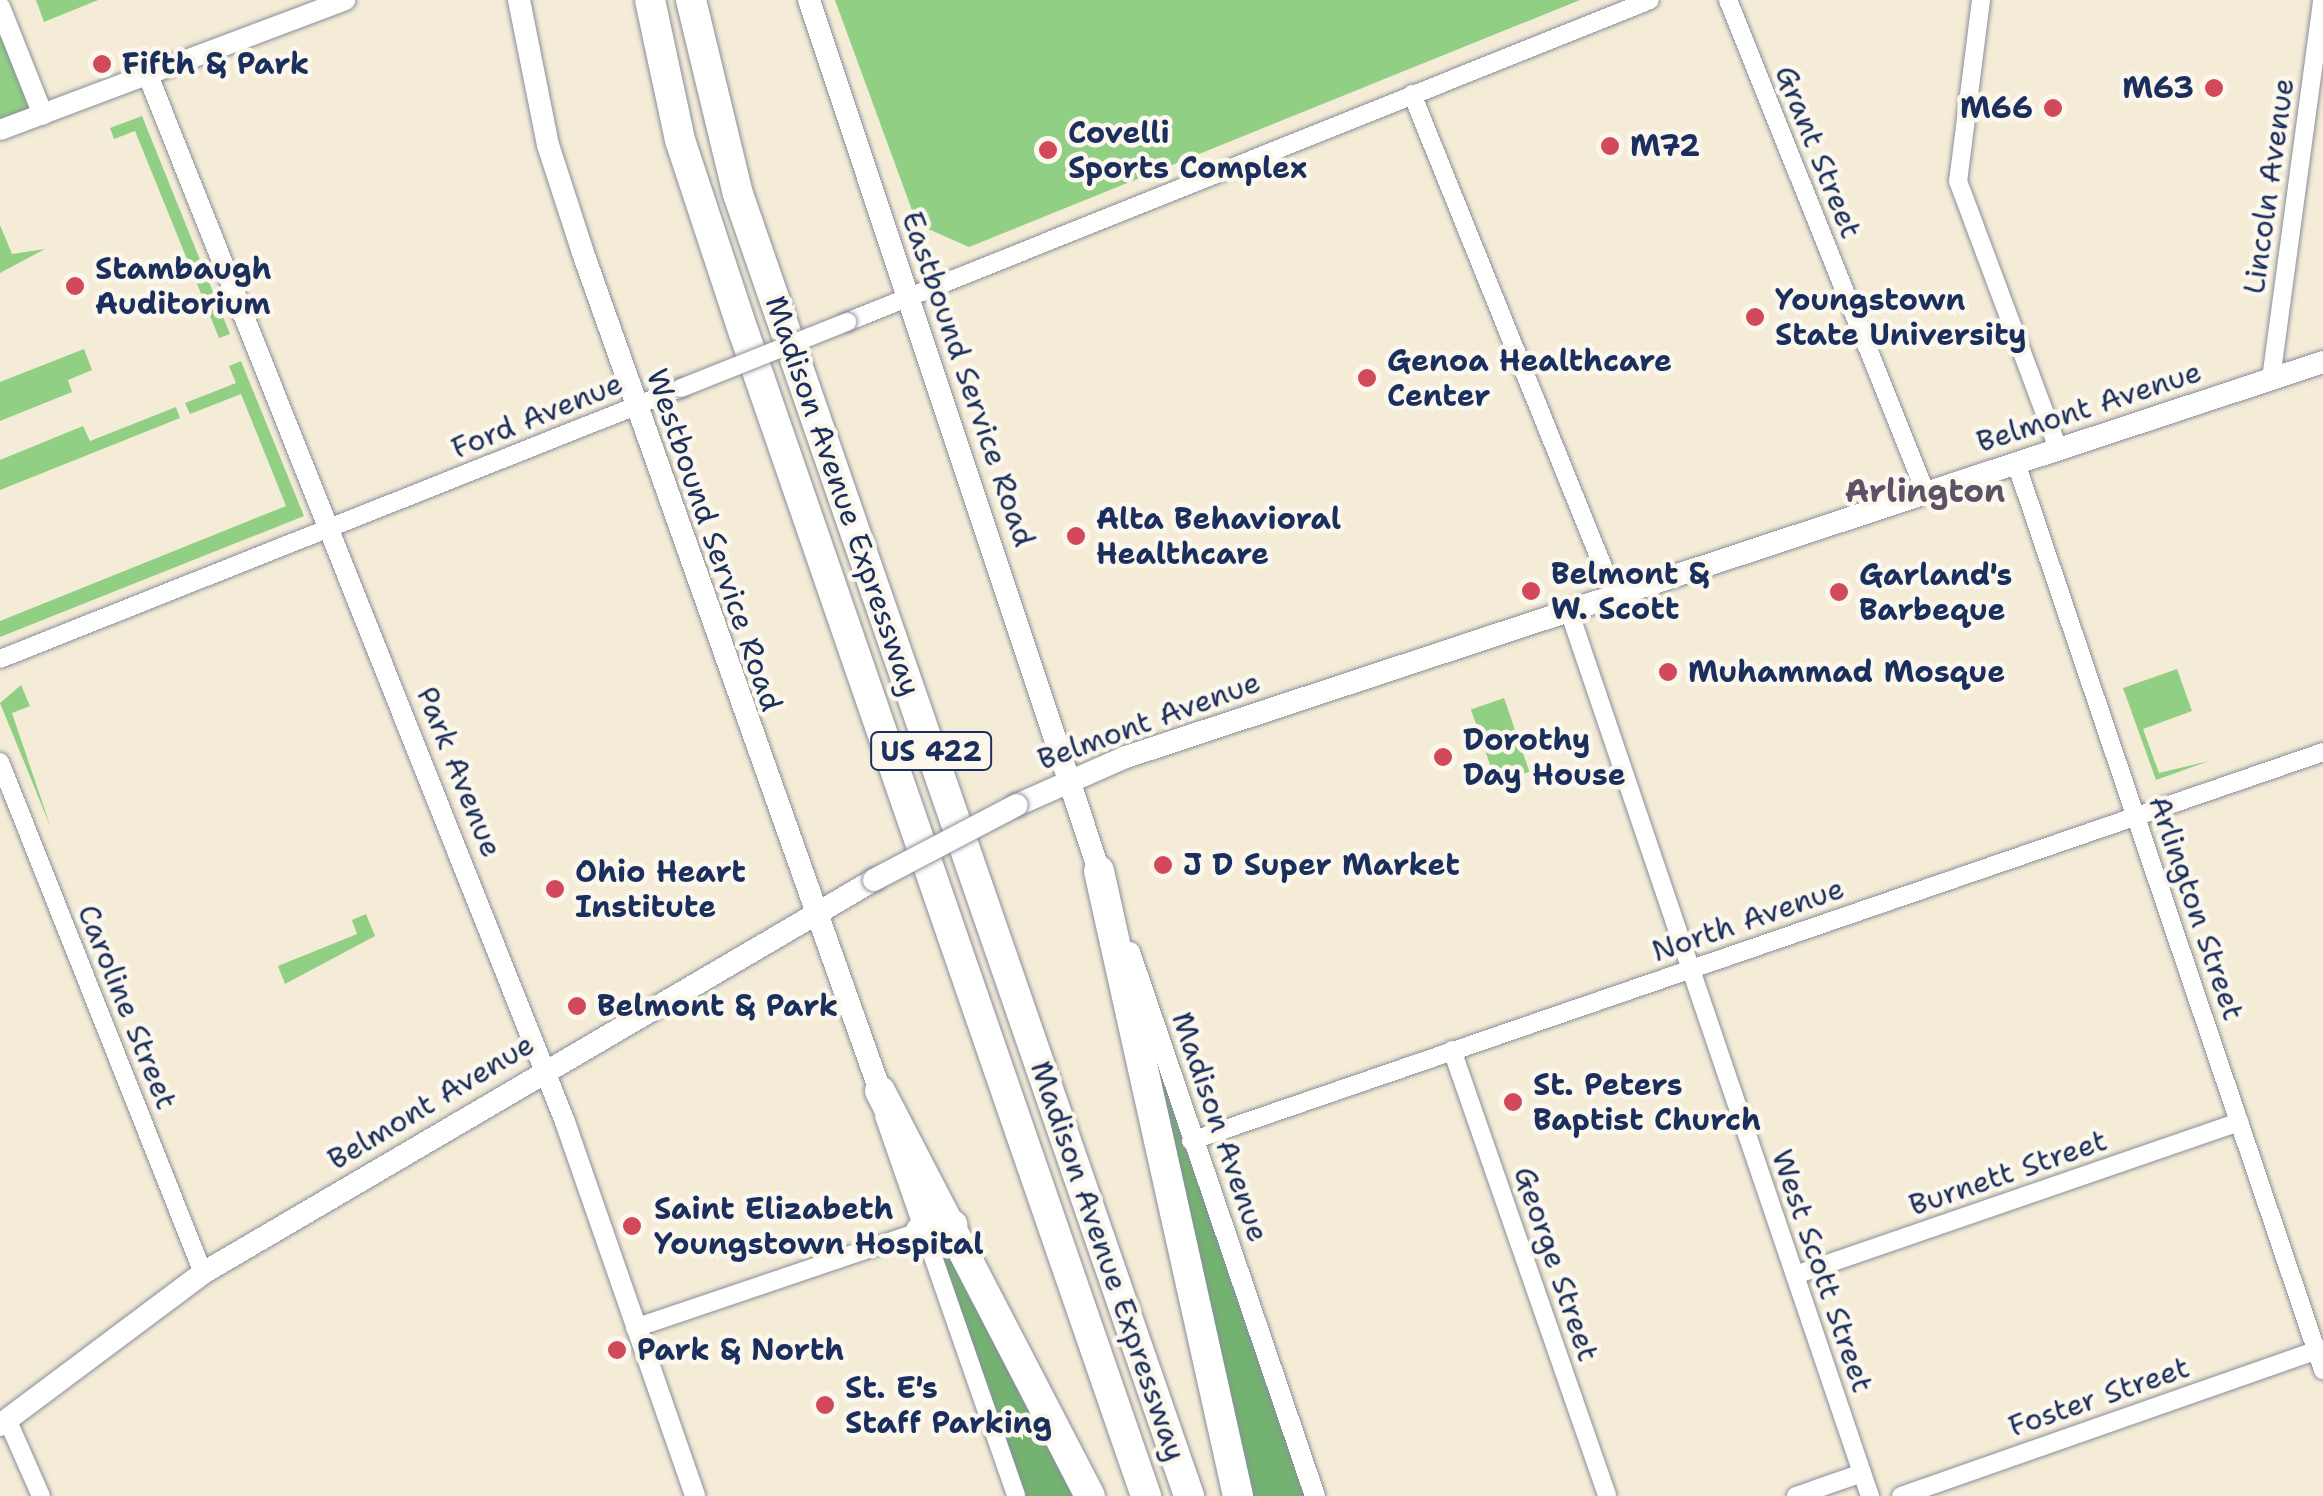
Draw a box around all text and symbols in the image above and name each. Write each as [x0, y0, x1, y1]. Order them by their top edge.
place label: Fifth & Park [122, 46, 309, 82]
marker: Fifth & Park [91, 53, 113, 75]
street label: Grant Street [1767, 60, 1869, 244]
place label: M63 [2122, 70, 2194, 106]
street label: Lincoln Avenue [2236, 76, 2302, 296]
marker: M63 [2203, 77, 2225, 99]
place label: M66 [1960, 90, 2033, 126]
marker: M66 [2042, 97, 2064, 119]
place label: Covelli Sports Complex [1068, 115, 1307, 186]
place label: M72 [1630, 128, 1700, 164]
marker: M72 [1599, 135, 1621, 157]
marker: Covelli Sports Complex [1037, 139, 1059, 161]
street label: Eastbound Service Road [894, 207, 1042, 551]
place label: Stambaugh Auditorium [95, 251, 272, 322]
marker: Stambaugh Auditorium [64, 275, 86, 297]
place label: Youngstown State University [1775, 282, 2027, 352]
street label: Madison Avenue Expressway [758, 291, 928, 701]
marker: Youngstown State University [1744, 306, 1766, 328]
place label: Genoa Healthcare Center [1387, 343, 1672, 414]
street label: Belmont Avenue [1972, 354, 2206, 460]
street label: Westbound Service Road [638, 364, 790, 716]
street label: Ford Avenue [446, 365, 628, 467]
marker: Genoa Healthcare Center [1356, 367, 1378, 389]
district label: Arlington [1845, 472, 2005, 510]
place label: Alta Behavioral Healthcare [1096, 501, 1341, 572]
marker: Alta Behavioral Healthcare [1065, 525, 1087, 547]
place label: Belmont & W. Scott [1551, 556, 1709, 626]
place label: Garland's Barbeque [1859, 557, 2012, 628]
marker: Belmont & W. Scott [1520, 580, 1542, 602]
marker: Garland's Barbeque [1828, 581, 1850, 603]
place label: Muhammad Mosque [1688, 654, 2005, 690]
marker: Muhammad Mosque [1657, 661, 1679, 683]
street label: Belmont Avenue [1033, 664, 1265, 778]
street label: Park Avenue [409, 682, 509, 862]
place label: Dorothy Day House [1463, 722, 1626, 792]
road number: US 422 [868, 728, 994, 774]
marker: Dorothy Day House [1432, 746, 1454, 768]
street label: Arlington Street [2141, 791, 2251, 1025]
place label: J D Super Market [1183, 847, 1460, 883]
place label: Ohio Heart Institute [575, 854, 746, 924]
marker: J D Super Market [1152, 854, 1174, 876]
street label: North Avenue [1647, 870, 1849, 970]
marker: Ohio Heart Institute [544, 878, 566, 900]
street label: Caroline Street [70, 899, 184, 1115]
place label: Belmont & Park [597, 988, 838, 1024]
marker: Belmont & Park [566, 995, 588, 1017]
street label: Madison Avenue [1164, 1007, 1276, 1247]
street label: Belmont Avenue [321, 1026, 541, 1178]
street label: Madison Avenue Expressway [1023, 1056, 1193, 1466]
place label: St. Peters Baptist Church [1533, 1067, 1761, 1138]
marker: St. Peters Baptist Church [1502, 1091, 1524, 1113]
street label: Burnett Street [1904, 1122, 2112, 1224]
street label: West Scott Street [1764, 1145, 1880, 1397]
street label: George Street [1506, 1162, 1606, 1366]
place label: Saint Elizabeth Youngstown Hospital [654, 1191, 984, 1262]
marker: Saint Elizabeth Youngstown Hospital [619, 1213, 645, 1239]
place label: Park & North [637, 1332, 844, 1368]
marker: Park & North [606, 1339, 628, 1361]
street label: Foster Street [2004, 1349, 2194, 1445]
place label: St. E's Staff Parking [845, 1370, 1052, 1440]
marker: St. E's Staff Parking [814, 1394, 836, 1416]

